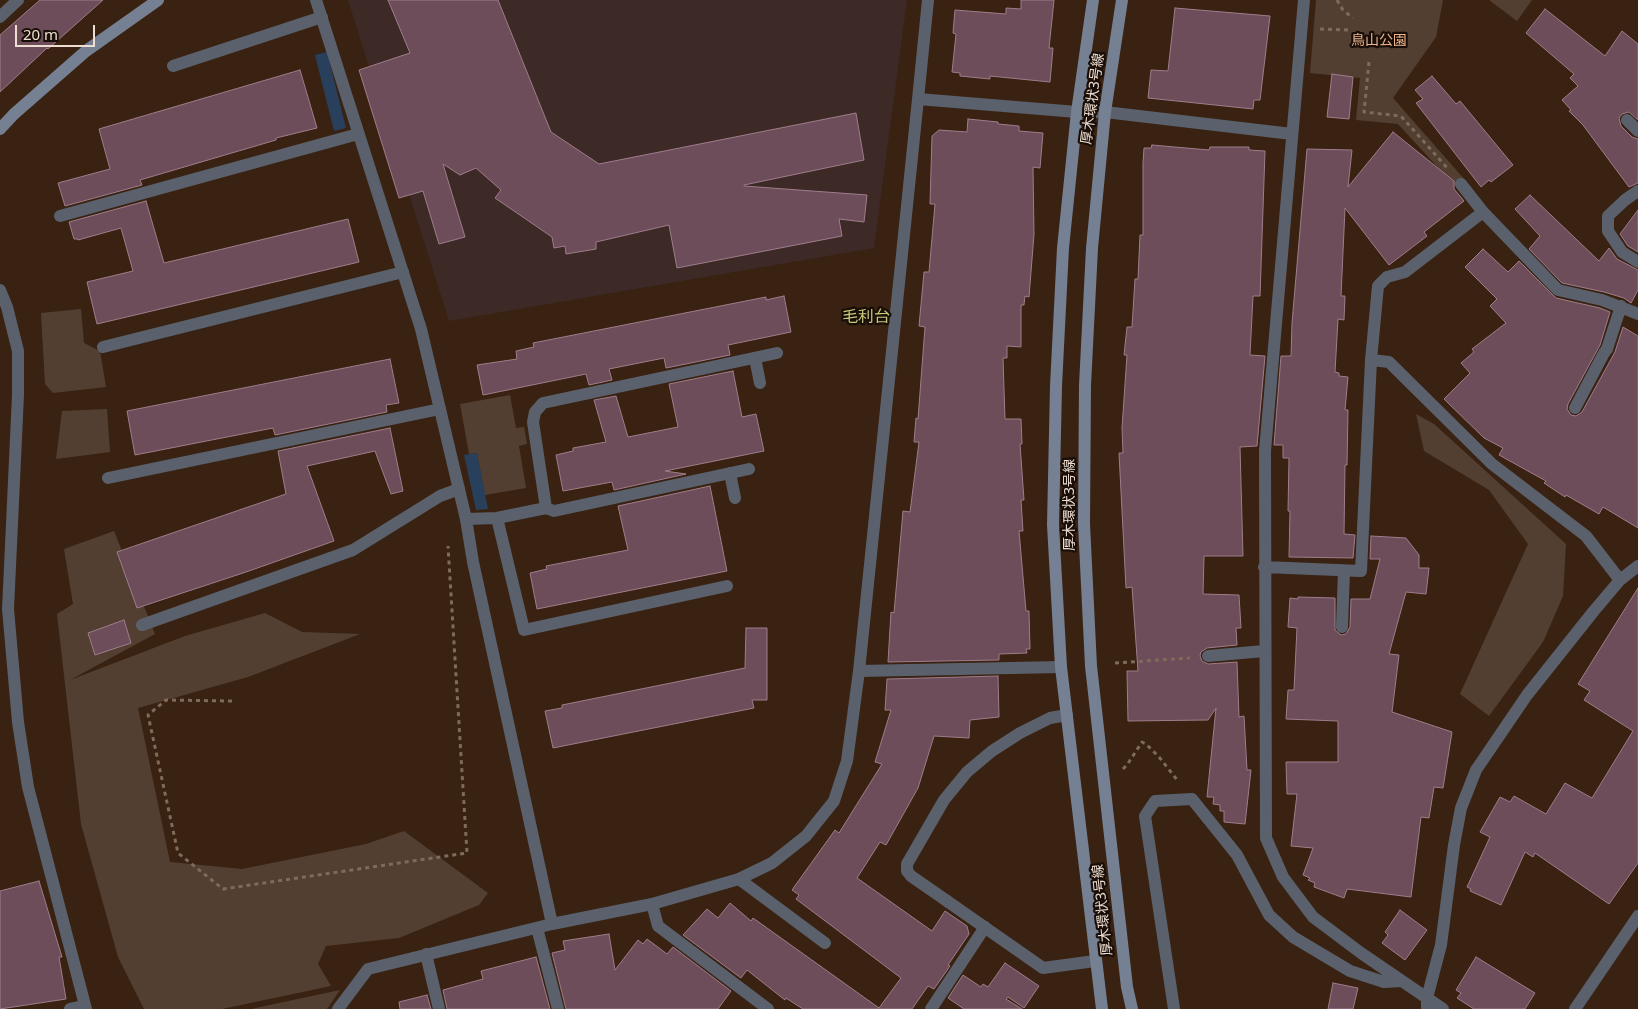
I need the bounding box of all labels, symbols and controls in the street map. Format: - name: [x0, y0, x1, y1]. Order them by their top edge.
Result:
- scale bar: [18, 15, 98, 47]
- text: 20 m: [23, 24, 58, 44]
- park label: 鳥山公園: [1351, 33, 1407, 49]
- street label: 厚木環状3号線: [1078, 52, 1108, 146]
- district label: 毛利台: [842, 307, 890, 327]
- street label: 厚木環状3号線: [1062, 459, 1078, 551]
- street label: 厚木環状3号線: [1090, 863, 1116, 957]

